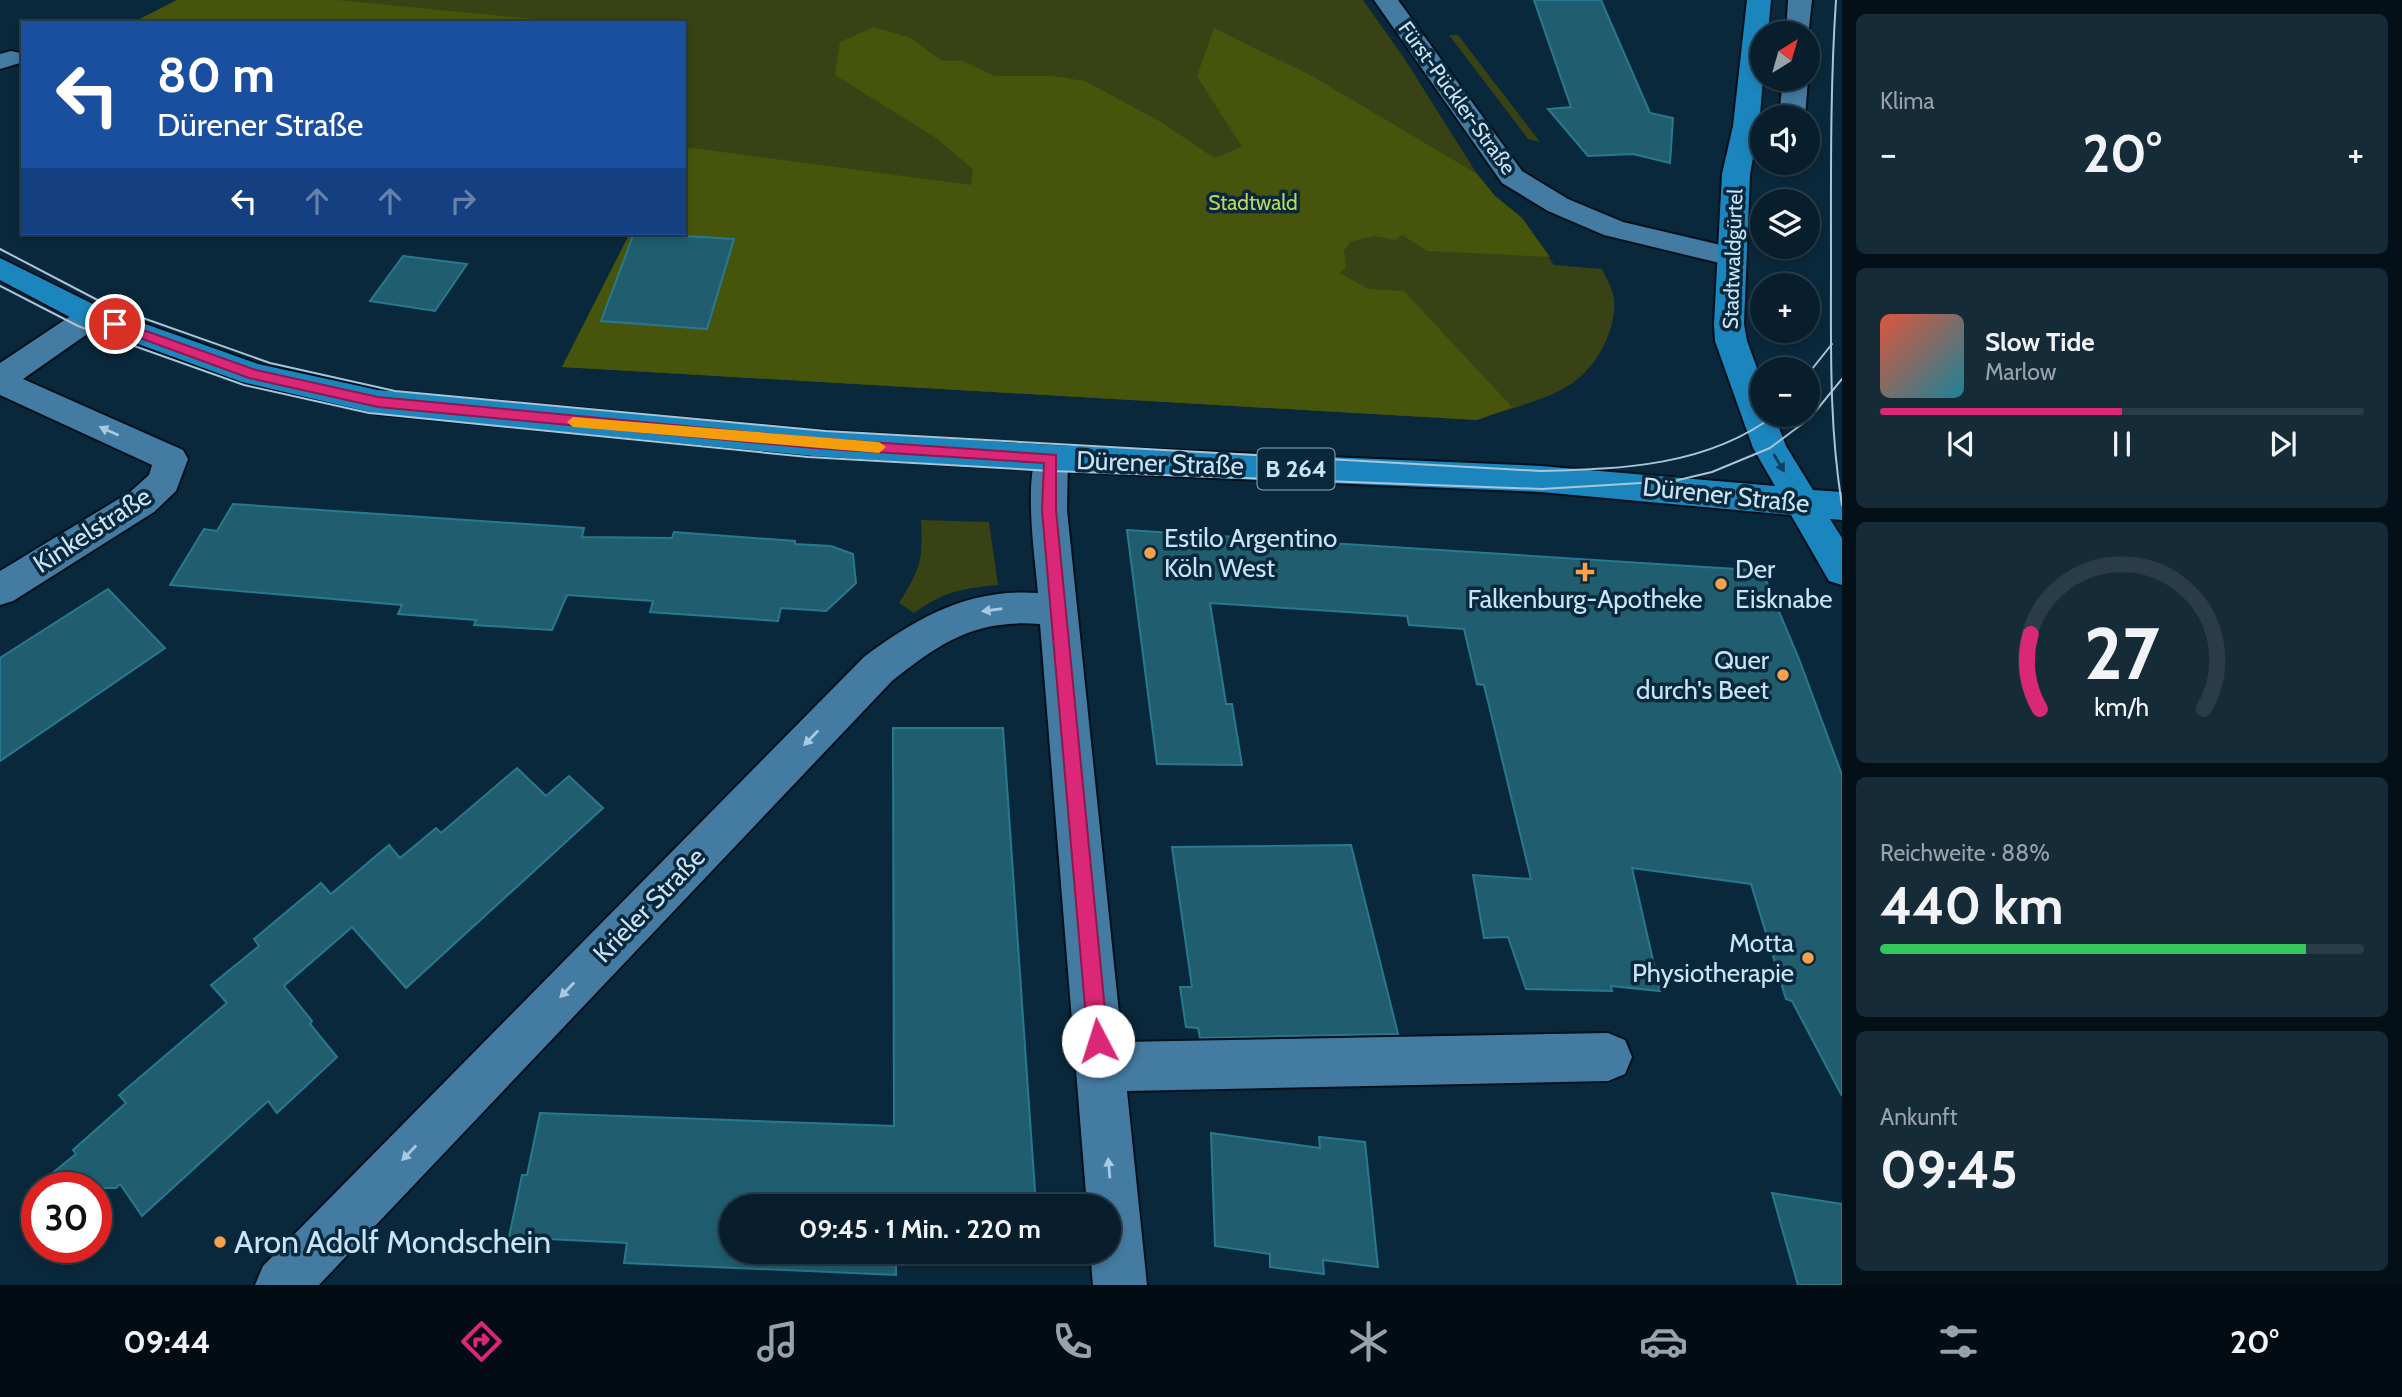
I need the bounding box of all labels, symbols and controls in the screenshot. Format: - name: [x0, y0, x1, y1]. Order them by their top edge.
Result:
- street label: Fürst-Pückler-Straße: [1393, 16, 1521, 179]
- north arrow: [1750, 21, 1820, 91]
- map controls: [1750, 21, 1820, 427]
- text: 80 m: [157, 45, 275, 104]
- icon: left: [42, 49, 133, 140]
- text: Klima: [1880, 87, 1935, 115]
- text: Dürener Straße: [157, 105, 363, 144]
- button: sound: [1750, 105, 1820, 175]
- text: 20°: [2082, 122, 2162, 185]
- text: −: [1880, 130, 1897, 177]
- text: +: [2347, 130, 2364, 177]
- icon: left: [225, 182, 263, 220]
- icon: ahead: [298, 182, 336, 220]
- icon: ahead: [371, 182, 409, 220]
- icon: right: [444, 182, 482, 220]
- street label: Stadtwaldgürtel: [1718, 188, 1747, 330]
- button: layers: [1750, 189, 1820, 259]
- park label: Stadtwald: [1208, 190, 1298, 215]
- button: +: [1750, 273, 1820, 343]
- pin: [85, 294, 145, 354]
- icon: arrive: [96, 305, 134, 343]
- text: Slow Tide: [1985, 326, 2095, 358]
- button: −: [1750, 357, 1820, 427]
- text: Marlow: [1985, 358, 2056, 386]
- one-way arrow: [99, 425, 119, 437]
- icon: previous: [1942, 425, 1980, 463]
- icon: pause: [2103, 425, 2141, 463]
- icon: next: [2264, 425, 2302, 463]
- street label: Dürener Straße: [1076, 444, 1244, 482]
- road number: B 264: [1258, 448, 1334, 490]
- one-way arrow: [1772, 453, 1785, 472]
- street label: Dürener Straße: [1641, 470, 1811, 520]
- street label: Kinkelstraße: [27, 480, 157, 580]
- place label: Estilo Argentino Köln West: [1164, 522, 1337, 584]
- marker: Estilo Argentino Köln West: [1142, 545, 1158, 561]
- place label: Der Eisknabe: [1735, 553, 1833, 615]
- marker: Falkenburg-Apotheke: [1577, 564, 1593, 580]
- marker: Der Eisknabe: [1713, 576, 1729, 592]
- place label: Falkenburg-Apotheke: [1468, 583, 1702, 615]
- one-way arrow: [981, 604, 1003, 615]
- text: 27: [2084, 609, 2160, 697]
- place label: Quer durch's Beet: [1636, 644, 1770, 706]
- marker: Quer durch's Beet: [1775, 667, 1791, 683]
- text: km/h: [2095, 691, 2149, 721]
- one-way arrow: [803, 729, 819, 746]
- text: Reichweite · 88%: [1880, 839, 2050, 867]
- street label: Krieler Straße: [586, 841, 712, 969]
- text: 440 km: [1880, 874, 2063, 937]
- place label: Motta Physiotherapie: [1632, 927, 1795, 989]
- marker: Motta Physiotherapie: [1800, 950, 1816, 966]
- one-way arrow: [560, 981, 576, 998]
- position arrow: [1061, 1004, 1135, 1078]
- text: Ankunft: [1880, 1103, 1958, 1131]
- text: 09:45: [1880, 1138, 2018, 1201]
- one-way arrow: [402, 1144, 418, 1161]
- one-way arrow: [1104, 1157, 1115, 1179]
- speed limit sign: 30: [21, 1172, 112, 1263]
- text: 09:45 · 1 Min. · 220 m: [799, 1213, 1041, 1245]
- place label: Aron Adolf Mondschein: [234, 1222, 551, 1261]
- marker: Aron Adolf Mondschein: [212, 1234, 228, 1250]
- icon: directions: [457, 1317, 506, 1366]
- icon: music: [753, 1317, 802, 1366]
- icon: phone: [1048, 1317, 1097, 1366]
- icon: climate: [1344, 1317, 1393, 1366]
- icon: car: [1639, 1317, 1688, 1366]
- icon: filters: [1934, 1317, 1983, 1366]
- text: 09:44: [123, 1322, 211, 1361]
- text: 20°: [2230, 1322, 2279, 1361]

